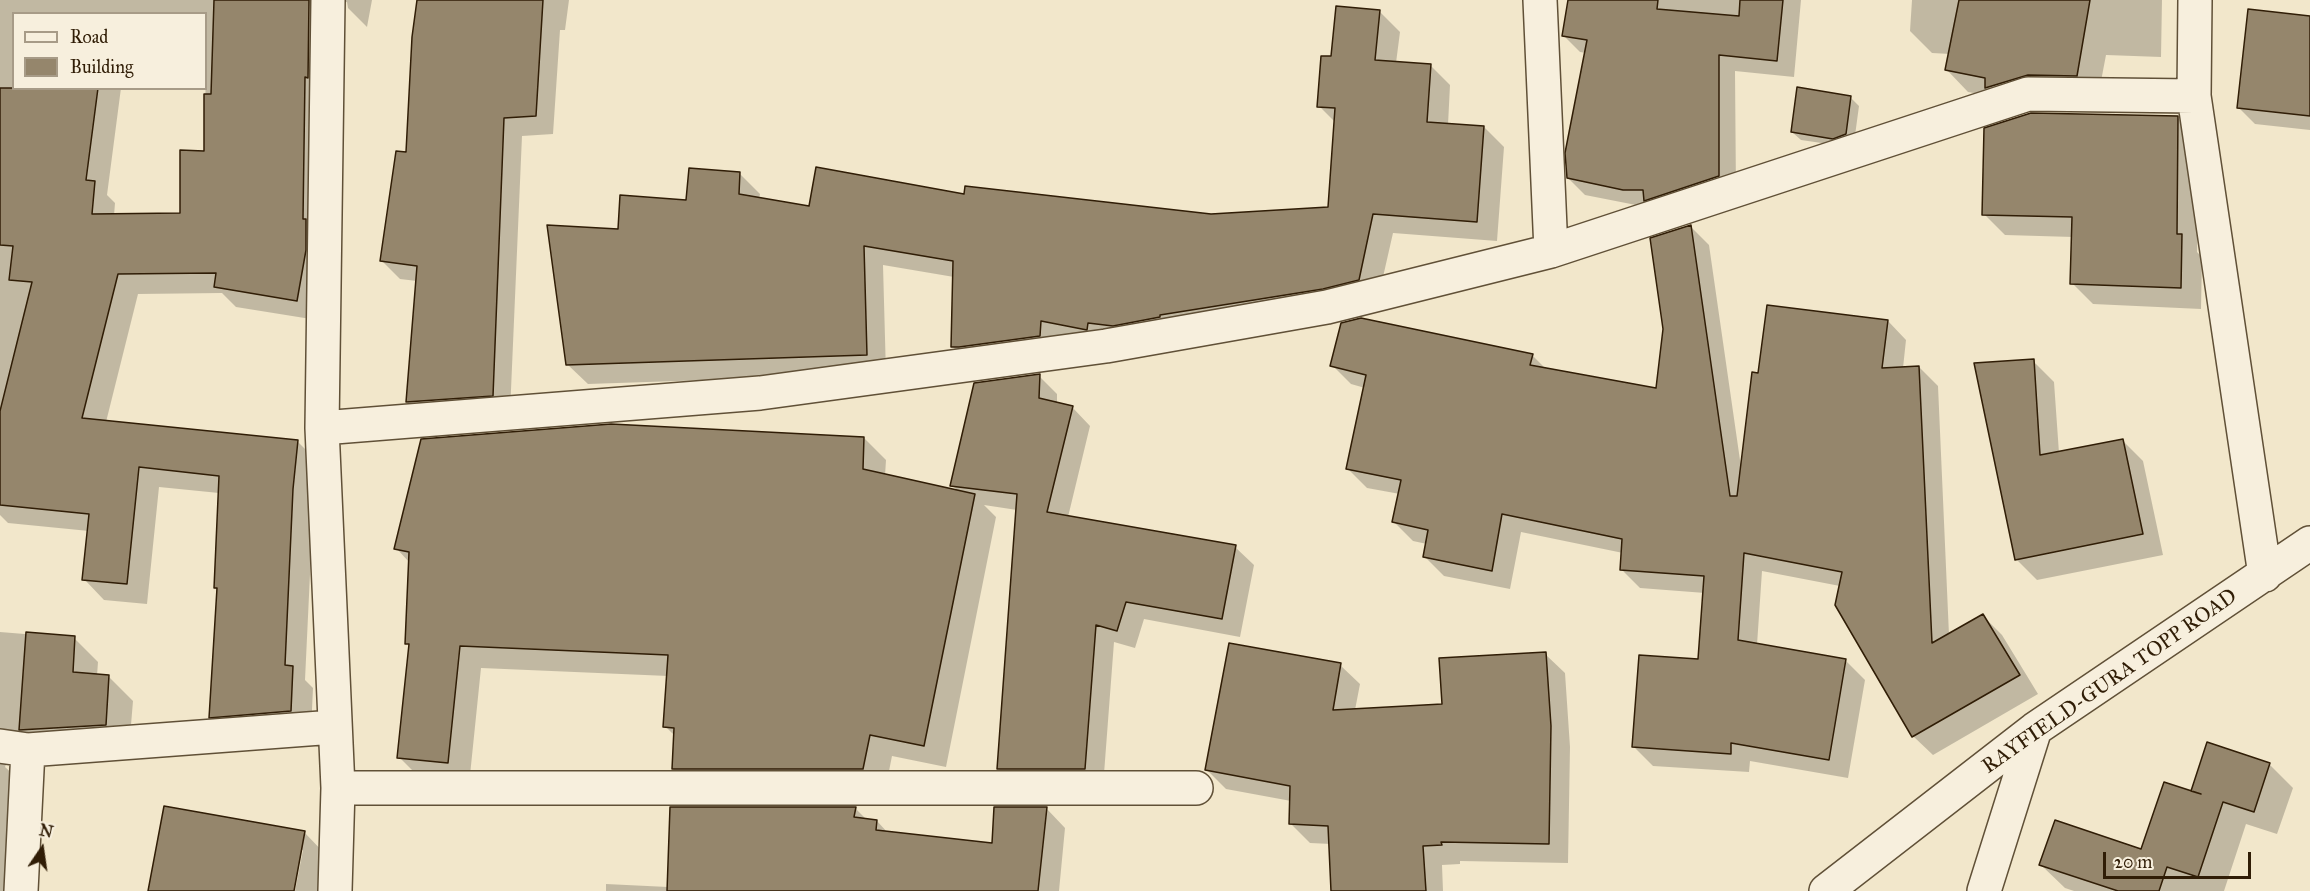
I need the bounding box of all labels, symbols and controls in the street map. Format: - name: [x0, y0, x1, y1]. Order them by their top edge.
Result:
- legend: [12, 12, 207, 90]
- text: Road: [70, 26, 108, 48]
- text: Building: [70, 56, 133, 78]
- street label: RAYFIELD-GURA TOPP ROAD: [1978, 584, 2242, 780]
- north arrow: [12, 819, 72, 879]
- text: N: [37, 820, 55, 842]
- scale bar: [2106, 840, 2254, 878]
- text: 20 m: [2114, 851, 2152, 873]

